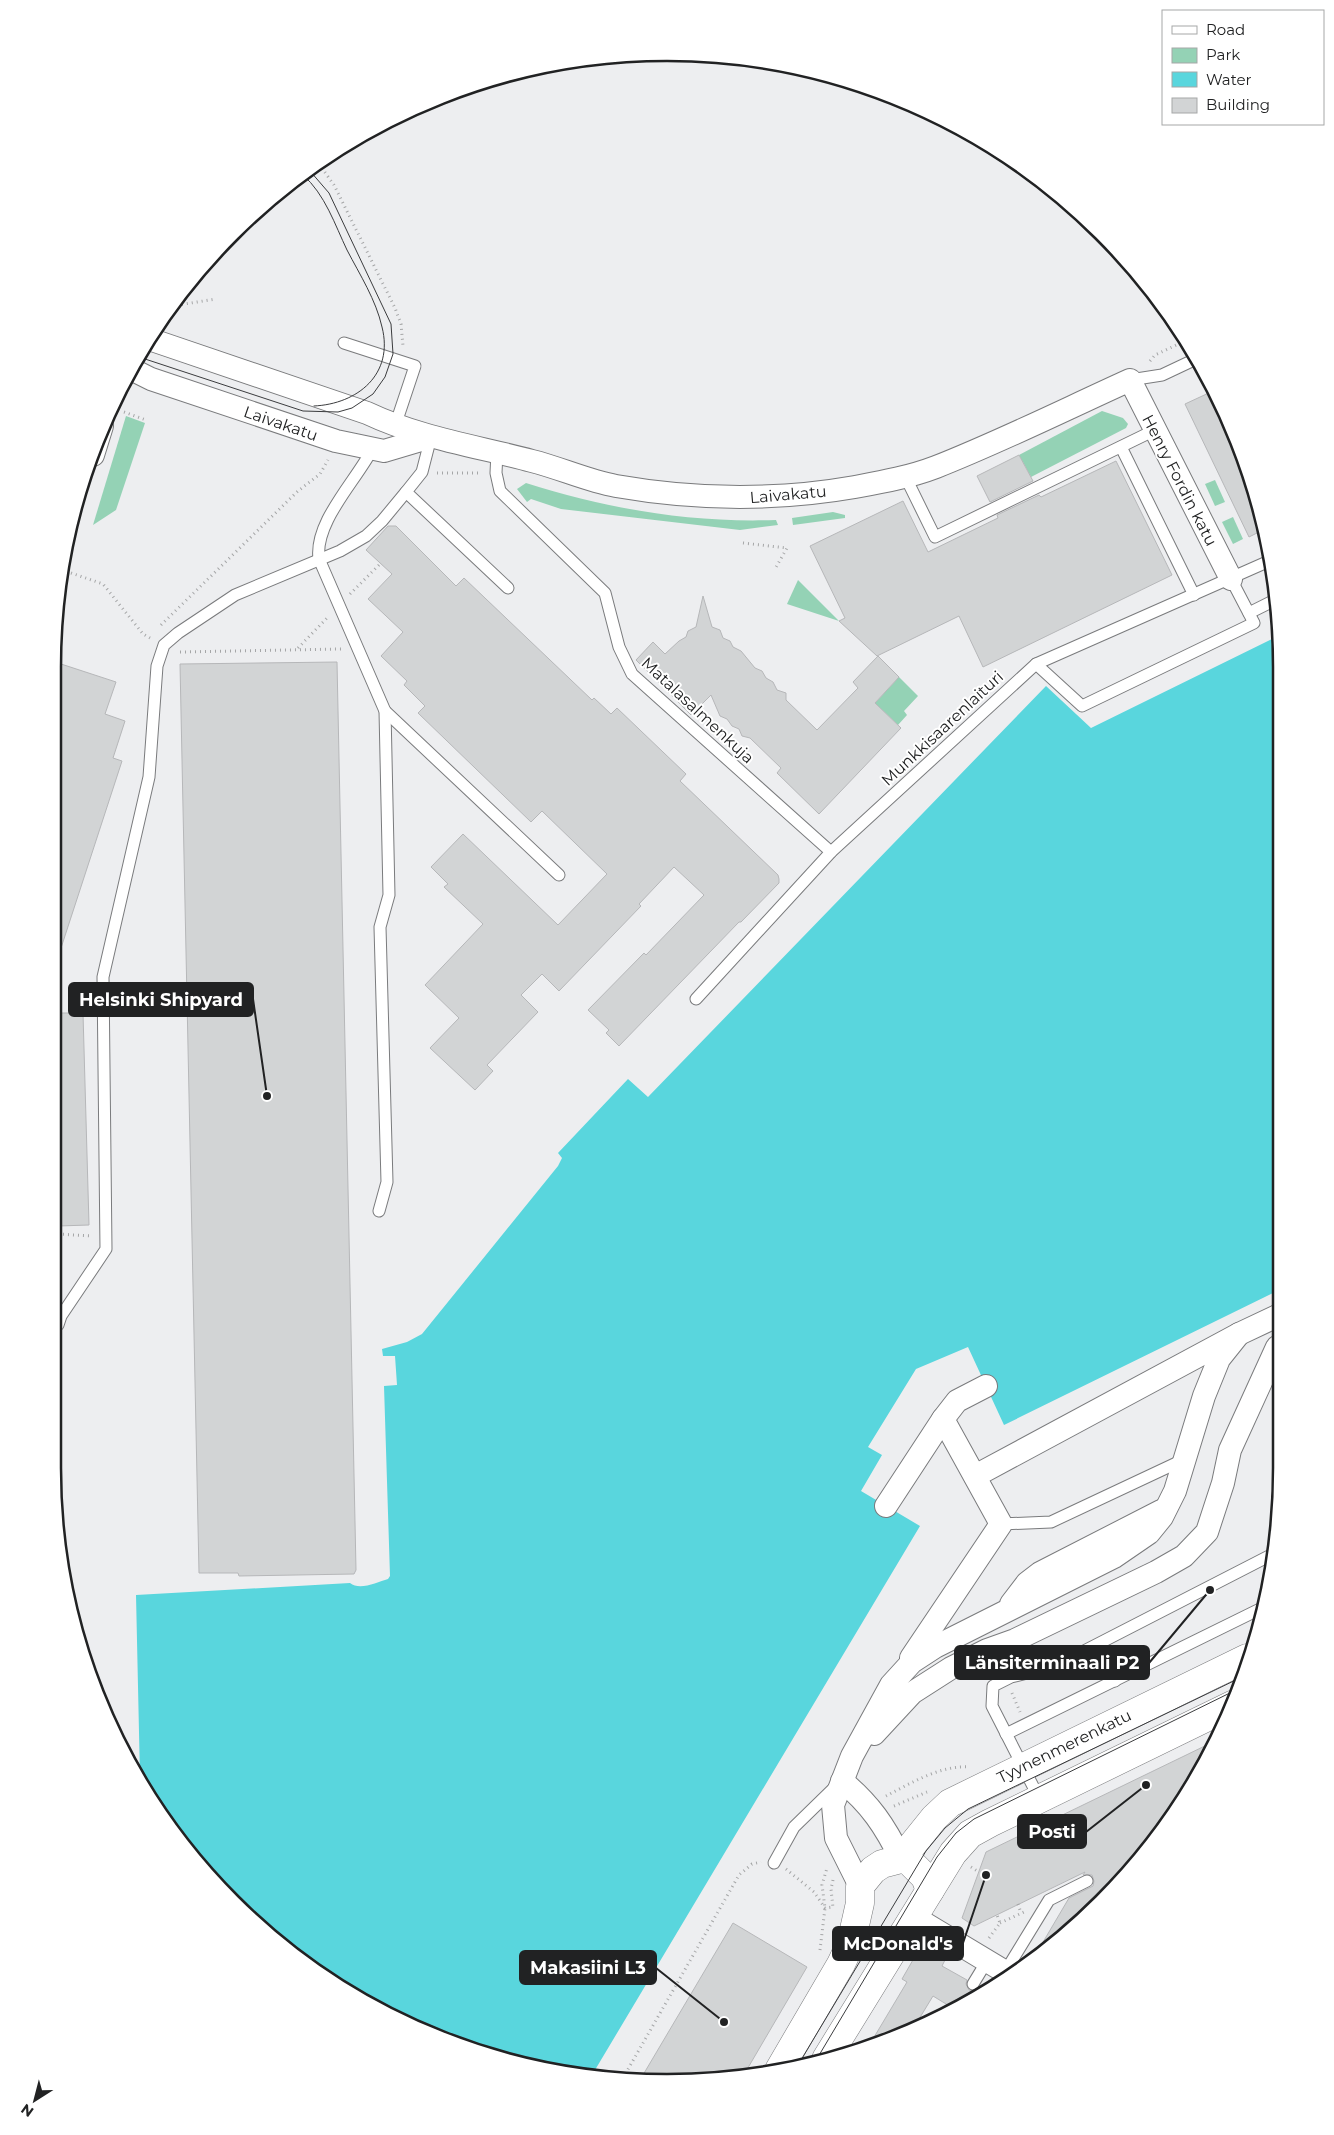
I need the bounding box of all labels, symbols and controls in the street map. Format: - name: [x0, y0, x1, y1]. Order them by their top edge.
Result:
- legend: [1162, 10, 1324, 125]
- text: Road: [1206, 20, 1245, 39]
- text: Park: [1206, 45, 1240, 64]
- text: Water: [1206, 70, 1252, 89]
- text: Building: [1206, 95, 1270, 114]
- street label: Laivakatu: [241, 402, 320, 445]
- street label: Henry Fordin katu: [1138, 411, 1221, 549]
- street label: Laivakatu: [749, 482, 827, 507]
- street label: Matalasalmenkuja: [637, 653, 758, 767]
- street label: Munkkisaarenlaituri: [878, 667, 1007, 790]
- callout: Helsinki Shipyard: [69, 983, 253, 1016]
- text: Helsinki Shipyard: [79, 989, 243, 1011]
- callout: Länsiterminaali P2: [955, 1646, 1149, 1679]
- text: Länsiterminaali P2: [965, 1652, 1140, 1674]
- street label: Tyynenmerenkatu: [994, 1706, 1135, 1787]
- callout: Posti: [1018, 1815, 1086, 1848]
- text: Posti: [1028, 1821, 1076, 1843]
- callout: McDonald's: [833, 1927, 963, 1960]
- text: McDonald's: [843, 1933, 953, 1955]
- callout: Makasiini L3: [520, 1951, 656, 1984]
- text: Makasiini L3: [530, 1957, 646, 1979]
- north arrow: [10, 2075, 60, 2125]
- text: N: [17, 2100, 37, 2121]

